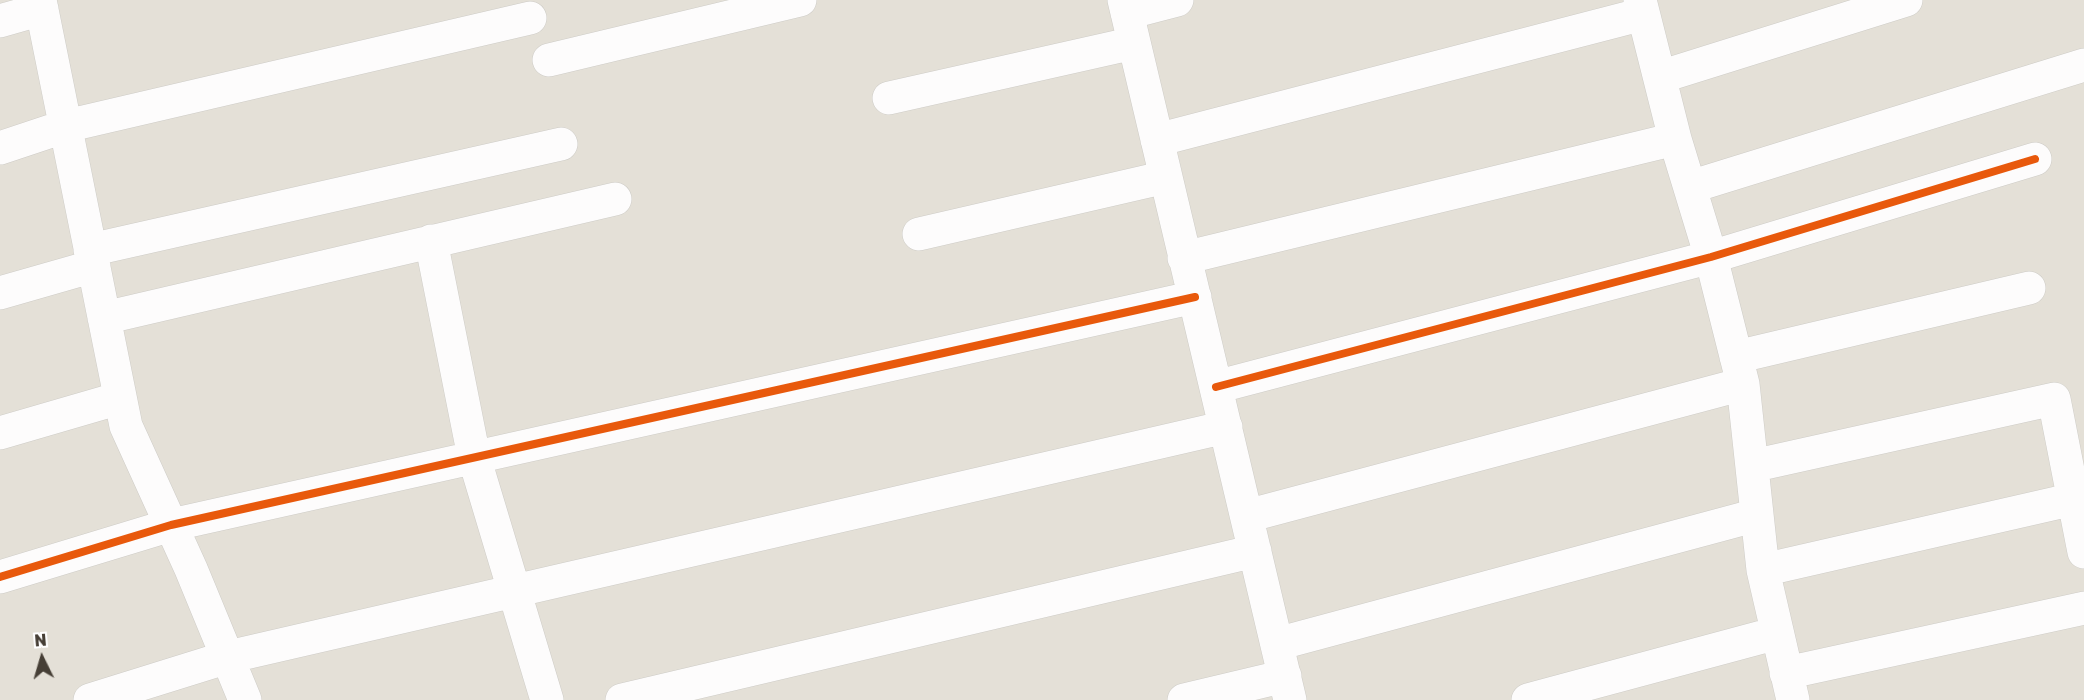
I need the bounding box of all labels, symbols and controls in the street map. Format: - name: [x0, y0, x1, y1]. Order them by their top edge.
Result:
- north arrow: [12, 628, 72, 688]
- text: N: [33, 630, 47, 651]

